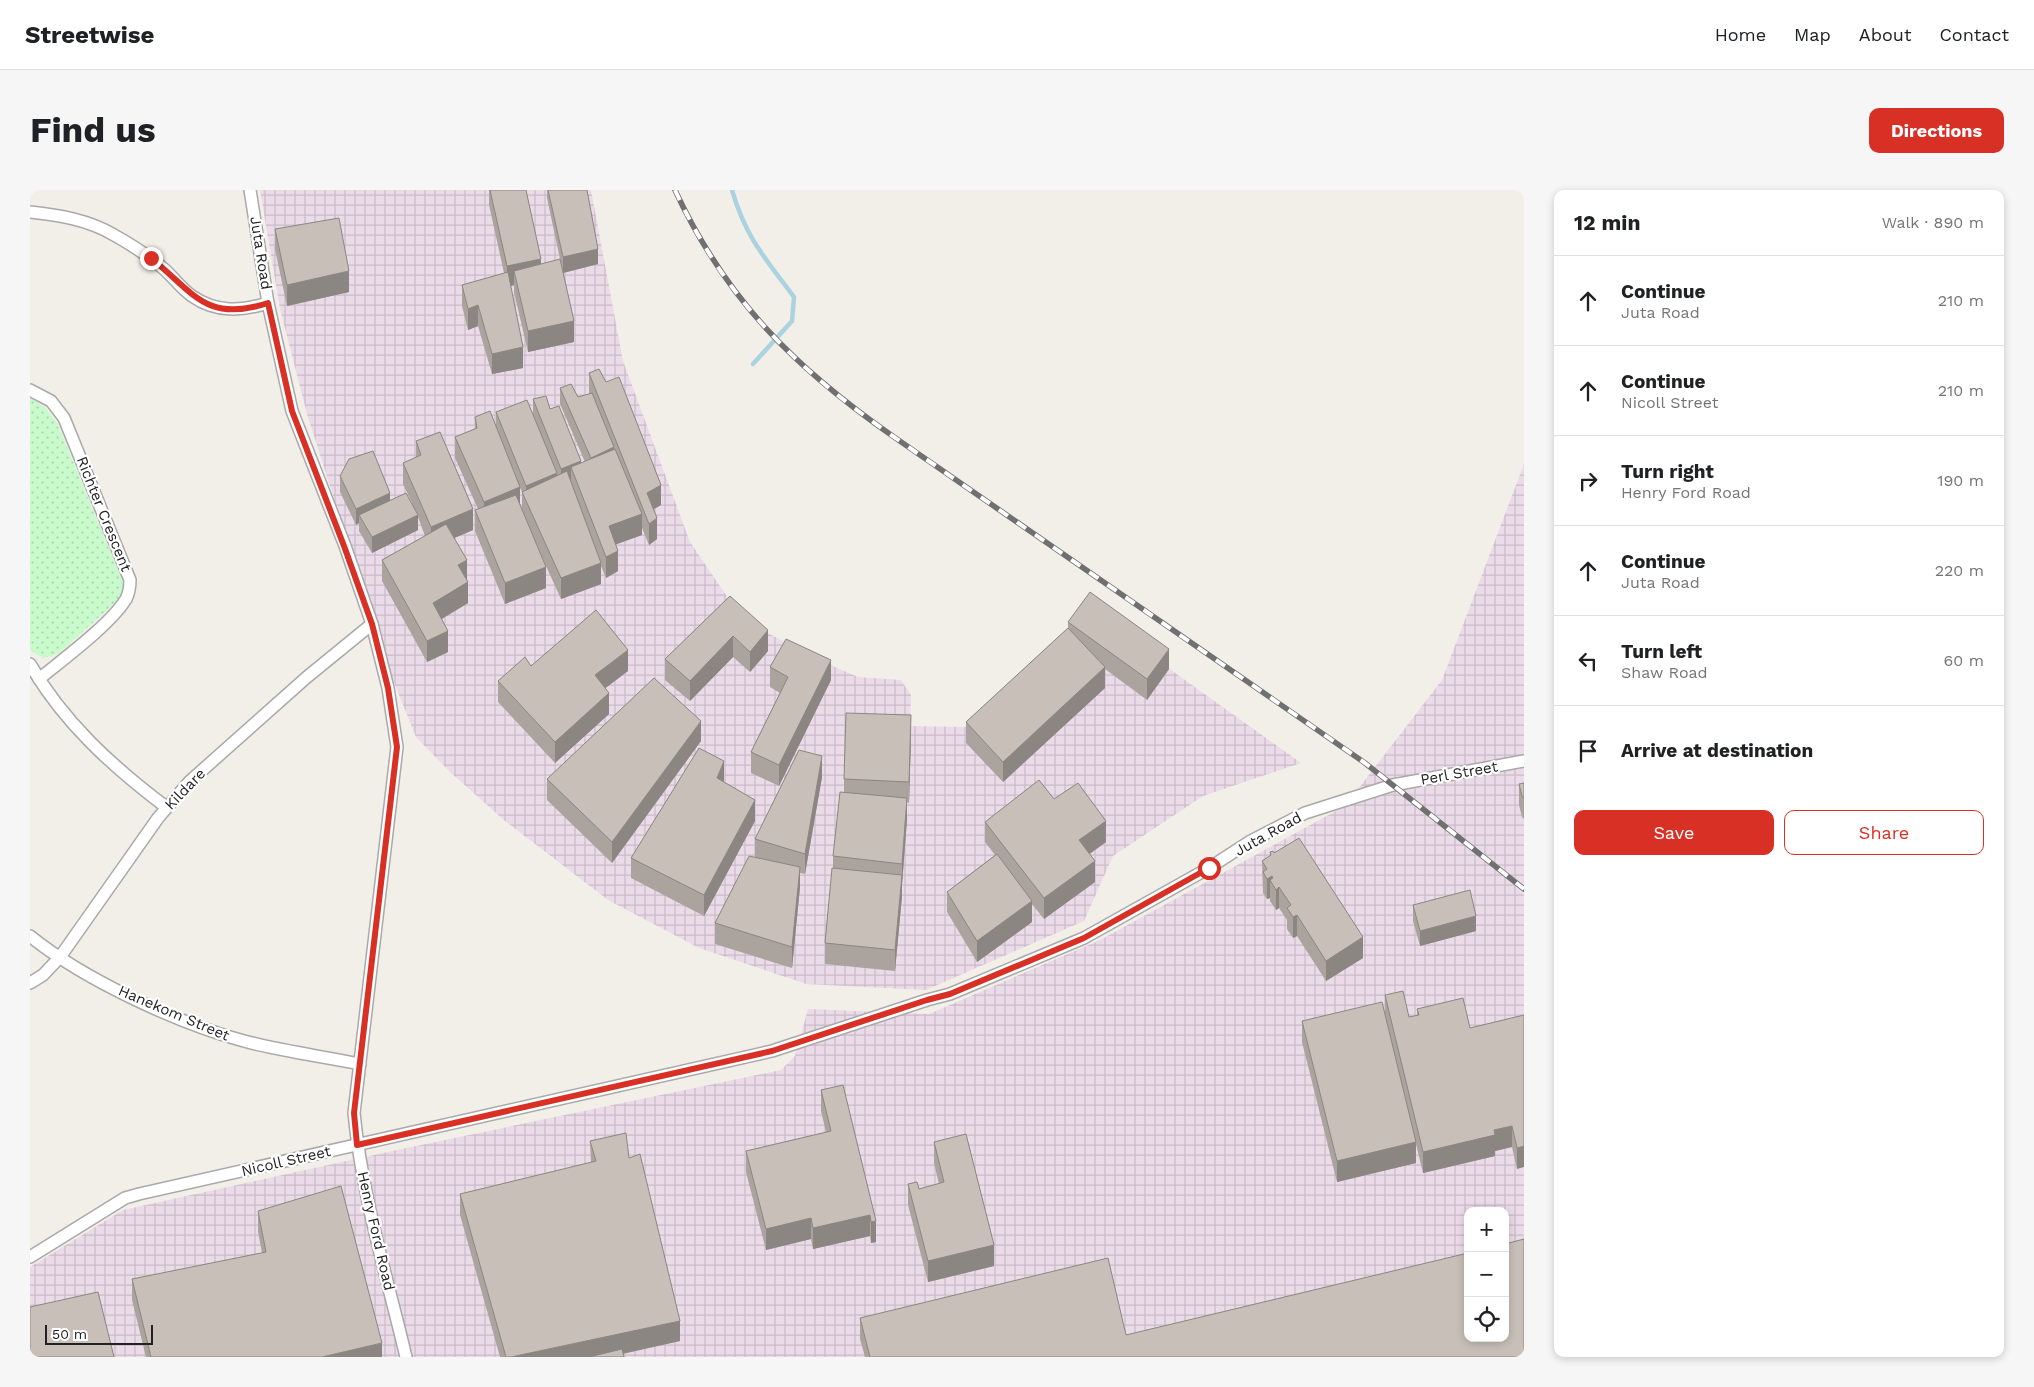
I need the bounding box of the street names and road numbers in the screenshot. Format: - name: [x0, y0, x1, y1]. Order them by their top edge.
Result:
- street label: Juta Road: [246, 215, 276, 291]
- street label: Richter Crescent: [73, 454, 136, 575]
- street label: Perl Street: [1419, 757, 1500, 789]
- street label: Kildare: [161, 764, 209, 814]
- street label: Juta Road: [1231, 808, 1305, 860]
- street label: Hanekom Street: [116, 981, 233, 1045]
- street label: Nicoll Street: [239, 1142, 333, 1180]
- street label: Henry Ford Road: [354, 1170, 398, 1292]

